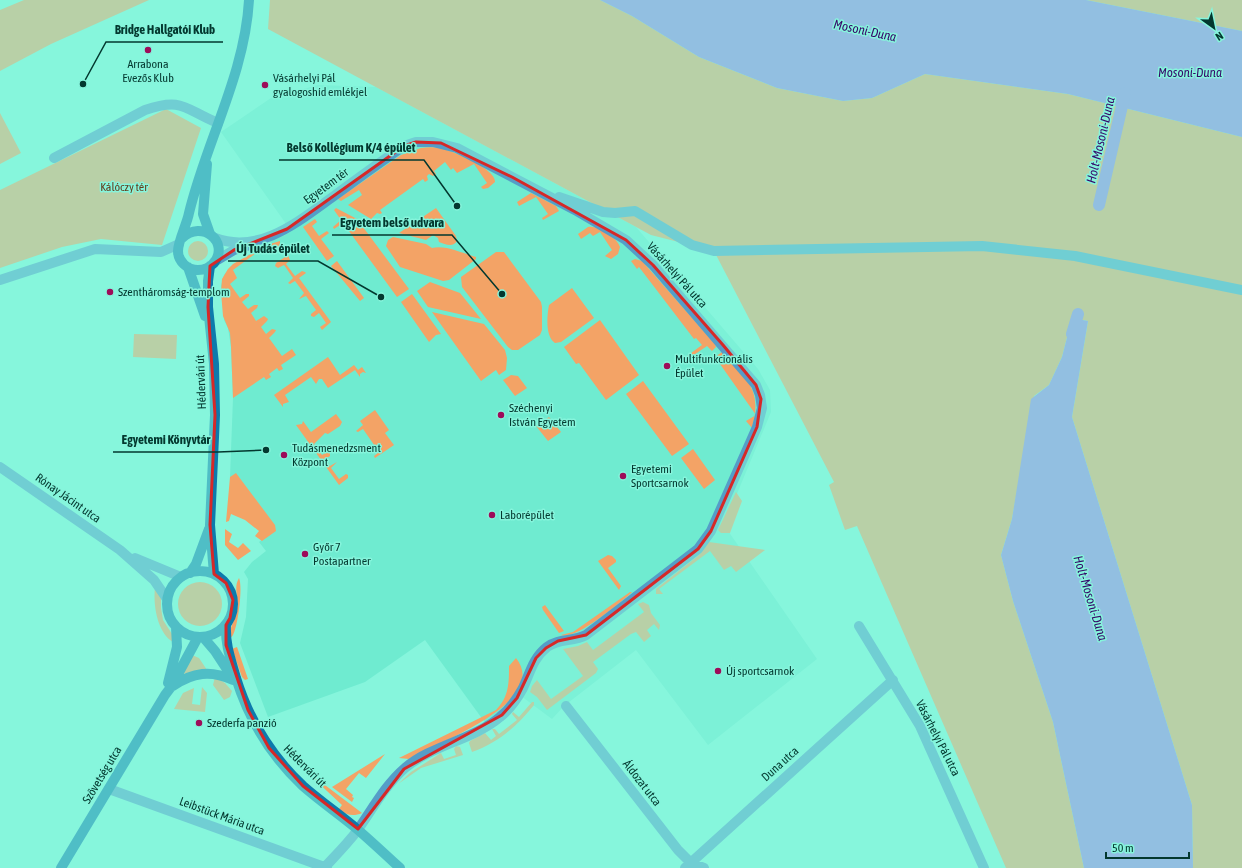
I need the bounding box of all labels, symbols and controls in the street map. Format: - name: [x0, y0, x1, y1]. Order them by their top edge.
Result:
- north arrow: [1194, 8, 1234, 48]
- callout: Bridge Hallgatói Klub: [106, 17, 223, 42]
- water label: Mosoni-Duna: [832, 17, 898, 44]
- text: Bridge Hallgatói Klub: [115, 22, 215, 37]
- text: N: [1213, 30, 1225, 43]
- marker: Arrabona Evezős Klub: [143, 45, 153, 55]
- place label: Arrabona Evezős Klub: [122, 57, 174, 85]
- water label: Mosoni-Duna: [1158, 65, 1222, 80]
- place label: Vásárhelyi Pál gyalogoshíd emlékjel: [273, 71, 368, 99]
- marker: Vásárhelyi Pál gyalogoshíd emlékjel: [260, 80, 270, 90]
- water label: Holt-Mosoni-Duna: [1083, 96, 1118, 185]
- callout: Belső Kollégium K/4 épület: [279, 135, 424, 160]
- text: Belső Kollégium K/4 épület: [287, 140, 416, 155]
- street label: Egyetem tér: [301, 165, 351, 207]
- park label: Kálóczy tér: [100, 180, 148, 194]
- callout: Egyetem belső udvara: [332, 210, 452, 235]
- text: Egyetem belső udvara: [340, 215, 444, 230]
- callout: Új Tudás épület: [228, 236, 318, 261]
- street label: Vásárhelyi Pál utca: [644, 239, 710, 311]
- text: Új Tudás épület: [236, 241, 310, 256]
- place label: Szentháromság-templom: [118, 285, 230, 299]
- marker: Szentháromság-templom: [105, 287, 115, 297]
- place label: Multifunkcionális Épület: [675, 352, 753, 380]
- street label: Hédervári út: [193, 354, 209, 410]
- marker: Multifunkcionális Épület: [662, 361, 672, 371]
- place label: Széchenyi István Egyetem: [509, 401, 576, 429]
- marker: Széchenyi István Egyetem: [496, 410, 506, 420]
- callout: Egyetemi Könyvtár: [113, 427, 218, 452]
- text: Egyetemi Könyvtár: [122, 432, 212, 447]
- place label: Tudásmenedzsment Központ: [292, 441, 381, 469]
- marker: Tudásmenedzsment Központ: [279, 450, 289, 460]
- place label: Egyetemi Sportcsarnok: [631, 462, 689, 490]
- street label: Rónay Jácint utca: [33, 470, 103, 526]
- marker: Egyetemi Sportcsarnok: [618, 471, 628, 481]
- place label: Laborépület: [500, 508, 555, 522]
- marker: Laborépület: [487, 510, 497, 520]
- place label: Győr 7 Postapartner: [313, 540, 371, 568]
- marker: Győr 7 Postapartner: [300, 549, 310, 559]
- water label: Holt-Mosoni-Duna: [1070, 554, 1111, 642]
- place label: Új sportcsarnok: [726, 664, 795, 678]
- marker: Új sportcsarnok: [713, 666, 723, 676]
- street label: Vásárhelyi Pál utca: [913, 698, 963, 778]
- place label: Szederfa panzió: [207, 716, 277, 730]
- marker: Szederfa panzió: [194, 718, 204, 728]
- street label: Hédervári út: [281, 742, 330, 791]
- street label: Szövetség utca: [79, 744, 125, 806]
- street label: Duna utca: [759, 744, 801, 784]
- street label: Áldozat utca: [620, 757, 664, 809]
- street label: Leibstück Mária utca: [177, 794, 267, 838]
- scale bar: [1106, 834, 1189, 860]
- text: 50 m: [1112, 841, 1134, 855]

